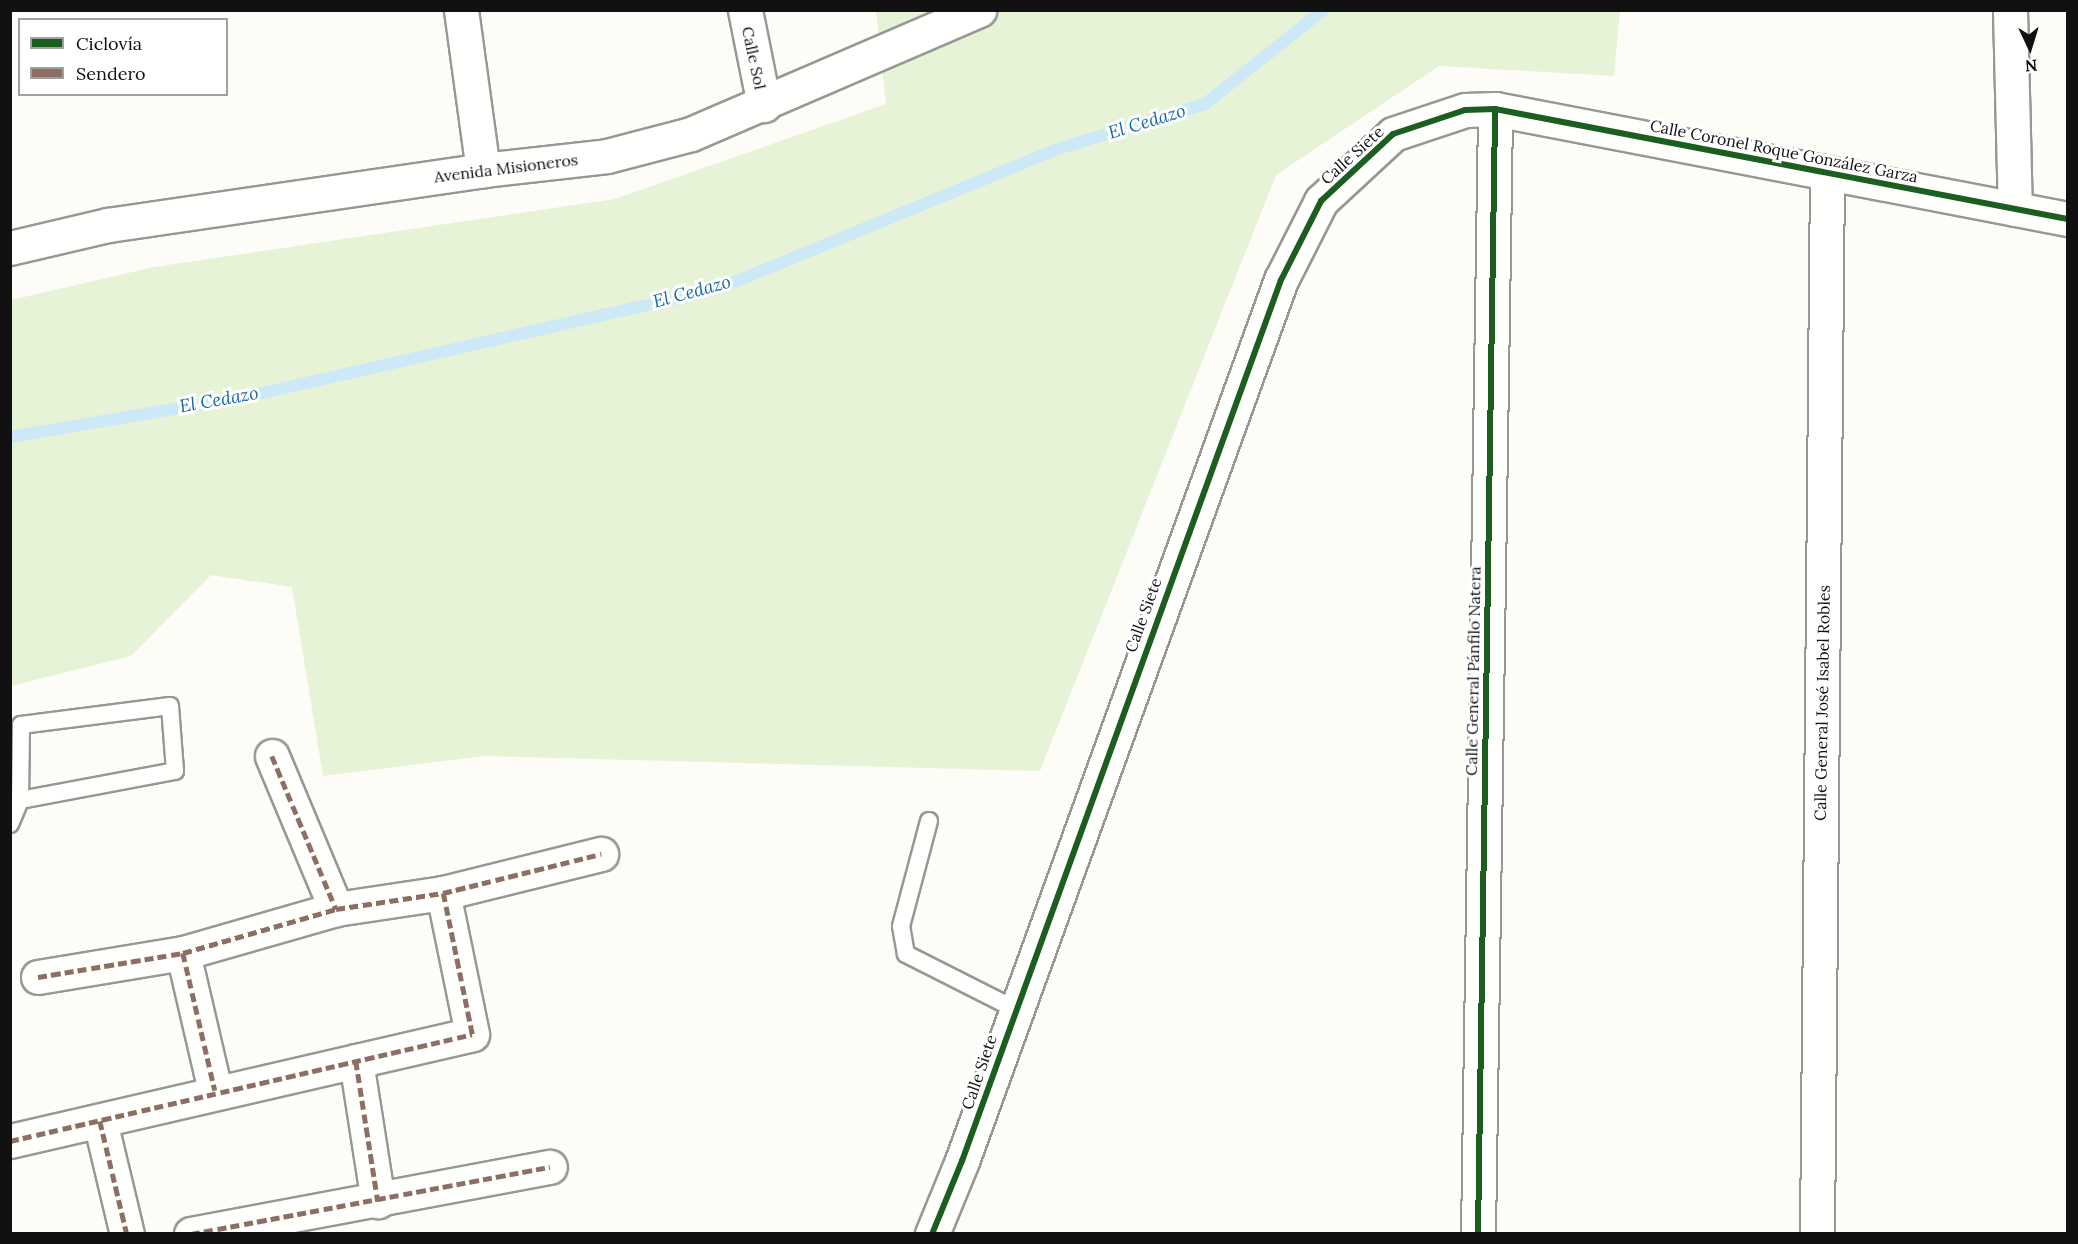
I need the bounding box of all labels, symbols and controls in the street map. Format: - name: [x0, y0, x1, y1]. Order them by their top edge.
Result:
- legend: [18, 18, 228, 96]
- north arrow: [2000, 18, 2060, 78]
- street label: Calle Sol: [738, 25, 770, 91]
- text: Ciclovía: [76, 32, 142, 55]
- text: N: [2024, 56, 2038, 76]
- text: Sendero: [76, 62, 146, 85]
- water label: El Cedazo: [1106, 100, 1188, 144]
- street label: Calle Coronel Roque González Garza: [1648, 116, 1920, 186]
- street label: Calle Siete: [1317, 122, 1387, 188]
- street label: Avenida Misioneros: [433, 150, 579, 186]
- water label: El Cedazo: [651, 271, 733, 313]
- water label: El Cedazo: [178, 382, 260, 418]
- street label: Calle General Pánfilo Natera: [1462, 566, 1484, 776]
- street label: Calle Siete: [1121, 575, 1165, 655]
- street label: Calle General José Isabel Robles: [1810, 585, 1834, 821]
- street label: Calle Siete: [957, 1032, 1001, 1112]

